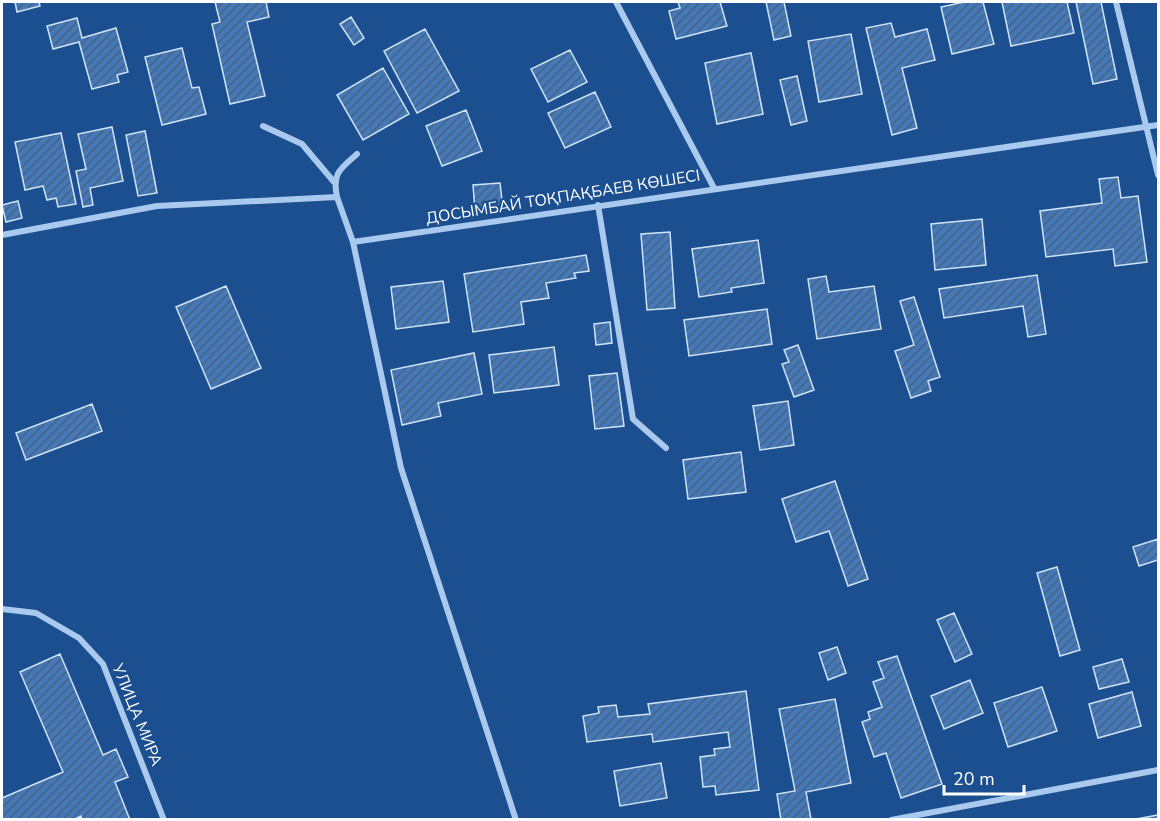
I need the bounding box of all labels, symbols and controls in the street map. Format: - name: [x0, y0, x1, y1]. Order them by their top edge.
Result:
- street label: ДОСЫМБАЙ ТОҚПАҚБАЕВ КӨШЕСІ: [424, 164, 702, 230]
- street label: УЛИЦА МИРА: [106, 660, 168, 770]
- scale bar: [944, 758, 1024, 796]
- text: 20 m: [953, 767, 995, 791]

